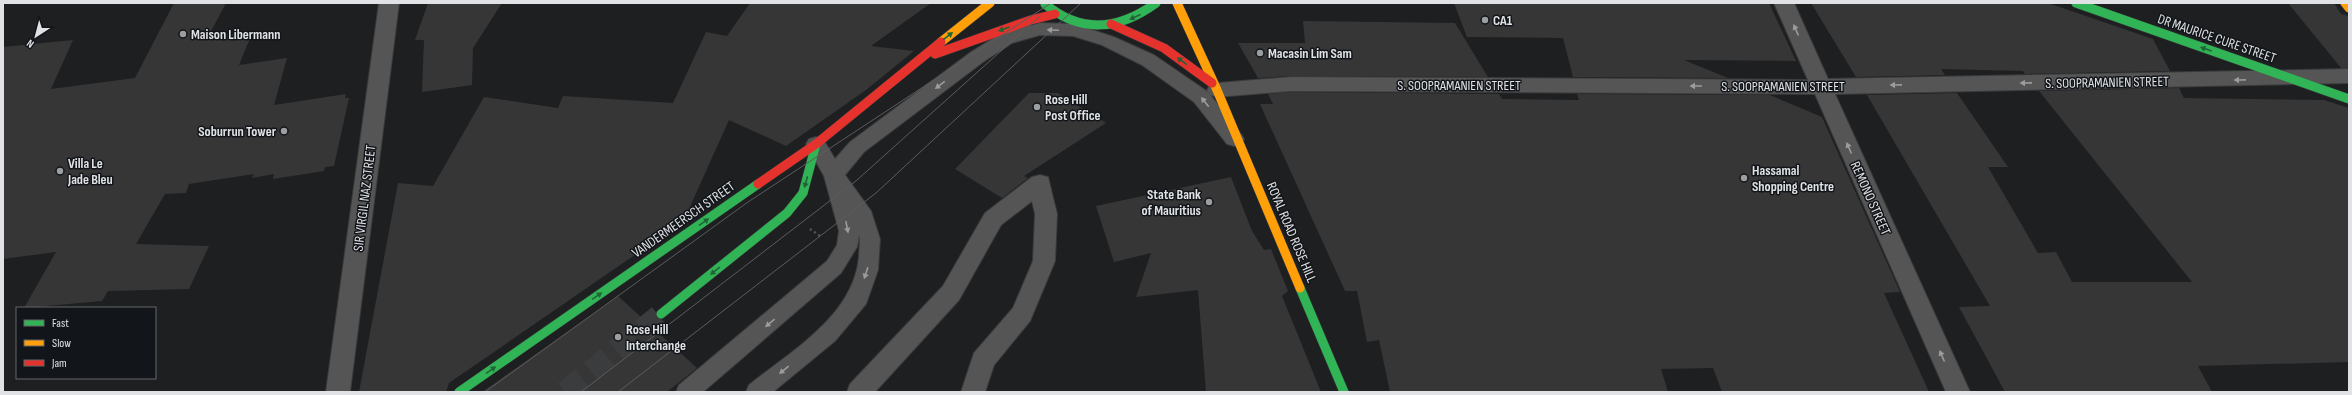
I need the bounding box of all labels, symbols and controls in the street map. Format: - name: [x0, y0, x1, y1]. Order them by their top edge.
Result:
- street label: DR MAURICE CURE STREET: [2155, 10, 2279, 67]
- place label: CA1: [1493, 12, 1513, 29]
- one-way arrow: [1129, 14, 1141, 20]
- marker: CA1: [1480, 15, 1490, 25]
- north arrow: [16, 16, 56, 56]
- one-way arrow: [1793, 24, 1799, 35]
- place label: Maison Libermann: [191, 26, 281, 43]
- one-way arrow: [998, 26, 1010, 32]
- one-way arrow: [1047, 26, 1059, 33]
- marker: Maison Libermann: [178, 29, 188, 39]
- one-way arrow: [942, 32, 953, 41]
- text: N: [24, 37, 37, 51]
- place label: Macasin Lim Sam: [1268, 45, 1352, 62]
- one-way arrow: [2200, 46, 2212, 52]
- marker: Macasin Lim Sam: [1255, 48, 1265, 58]
- one-way arrow: [1176, 57, 1187, 65]
- street label: S. SOOPRAMANIEN STREET: [2045, 73, 2169, 92]
- one-way arrow: [2234, 76, 2246, 83]
- street label: S. SOOPRAMANIEN STREET: [1397, 77, 1521, 94]
- street label: S. SOOPRAMANIEN STREET: [1721, 78, 1845, 95]
- one-way arrow: [2019, 80, 2032, 86]
- one-way arrow: [934, 81, 945, 89]
- one-way arrow: [1889, 82, 1902, 88]
- one-way arrow: [1689, 83, 1702, 89]
- place label: Rose Hill Post Office: [1045, 91, 1101, 124]
- one-way arrow: [1201, 97, 1210, 108]
- marker: Rose Hill Post Office: [1032, 102, 1042, 112]
- place label: Soburrun Tower: [198, 123, 277, 140]
- marker: Soburrun Tower: [279, 126, 289, 136]
- one-way arrow: [1846, 143, 1852, 154]
- street label: SIR VIRGIL NAZ STREET: [350, 144, 379, 252]
- place label: Villa Le Jade Bleu: [67, 155, 113, 188]
- street label: REMONO STREET: [1847, 159, 1894, 238]
- place label: Hassamal Shopping Centre: [1752, 162, 1834, 195]
- marker: Villa Le Jade Bleu: [55, 166, 65, 176]
- marker: Hassamal Shopping Centre: [1739, 173, 1749, 183]
- one-way arrow: [802, 175, 808, 188]
- street label: VANDERMEERSCH STREET: [629, 177, 738, 261]
- street label: ROYAL ROAD ROSE HILL: [1263, 179, 1320, 285]
- place label: State Bank of Mauritius: [1142, 186, 1201, 219]
- marker: State Bank of Mauritius: [1204, 197, 1214, 207]
- one-way arrow: [699, 218, 709, 226]
- one-way arrow: [844, 220, 850, 233]
- one-way arrow: [709, 267, 720, 276]
- one-way arrow: [863, 268, 869, 280]
- one-way arrow: [592, 292, 603, 300]
- legend: [16, 307, 156, 379]
- text: Fast: [52, 316, 69, 331]
- one-way arrow: [764, 318, 775, 327]
- place label: Rose Hill Interchange: [626, 321, 686, 354]
- marker: Rose Hill Interchange: [613, 332, 623, 342]
- text: Slow: [52, 336, 71, 351]
- one-way arrow: [1939, 350, 1945, 362]
- text: Jam: [51, 356, 67, 371]
- one-way arrow: [485, 366, 496, 374]
- one-way arrow: [779, 366, 790, 375]

